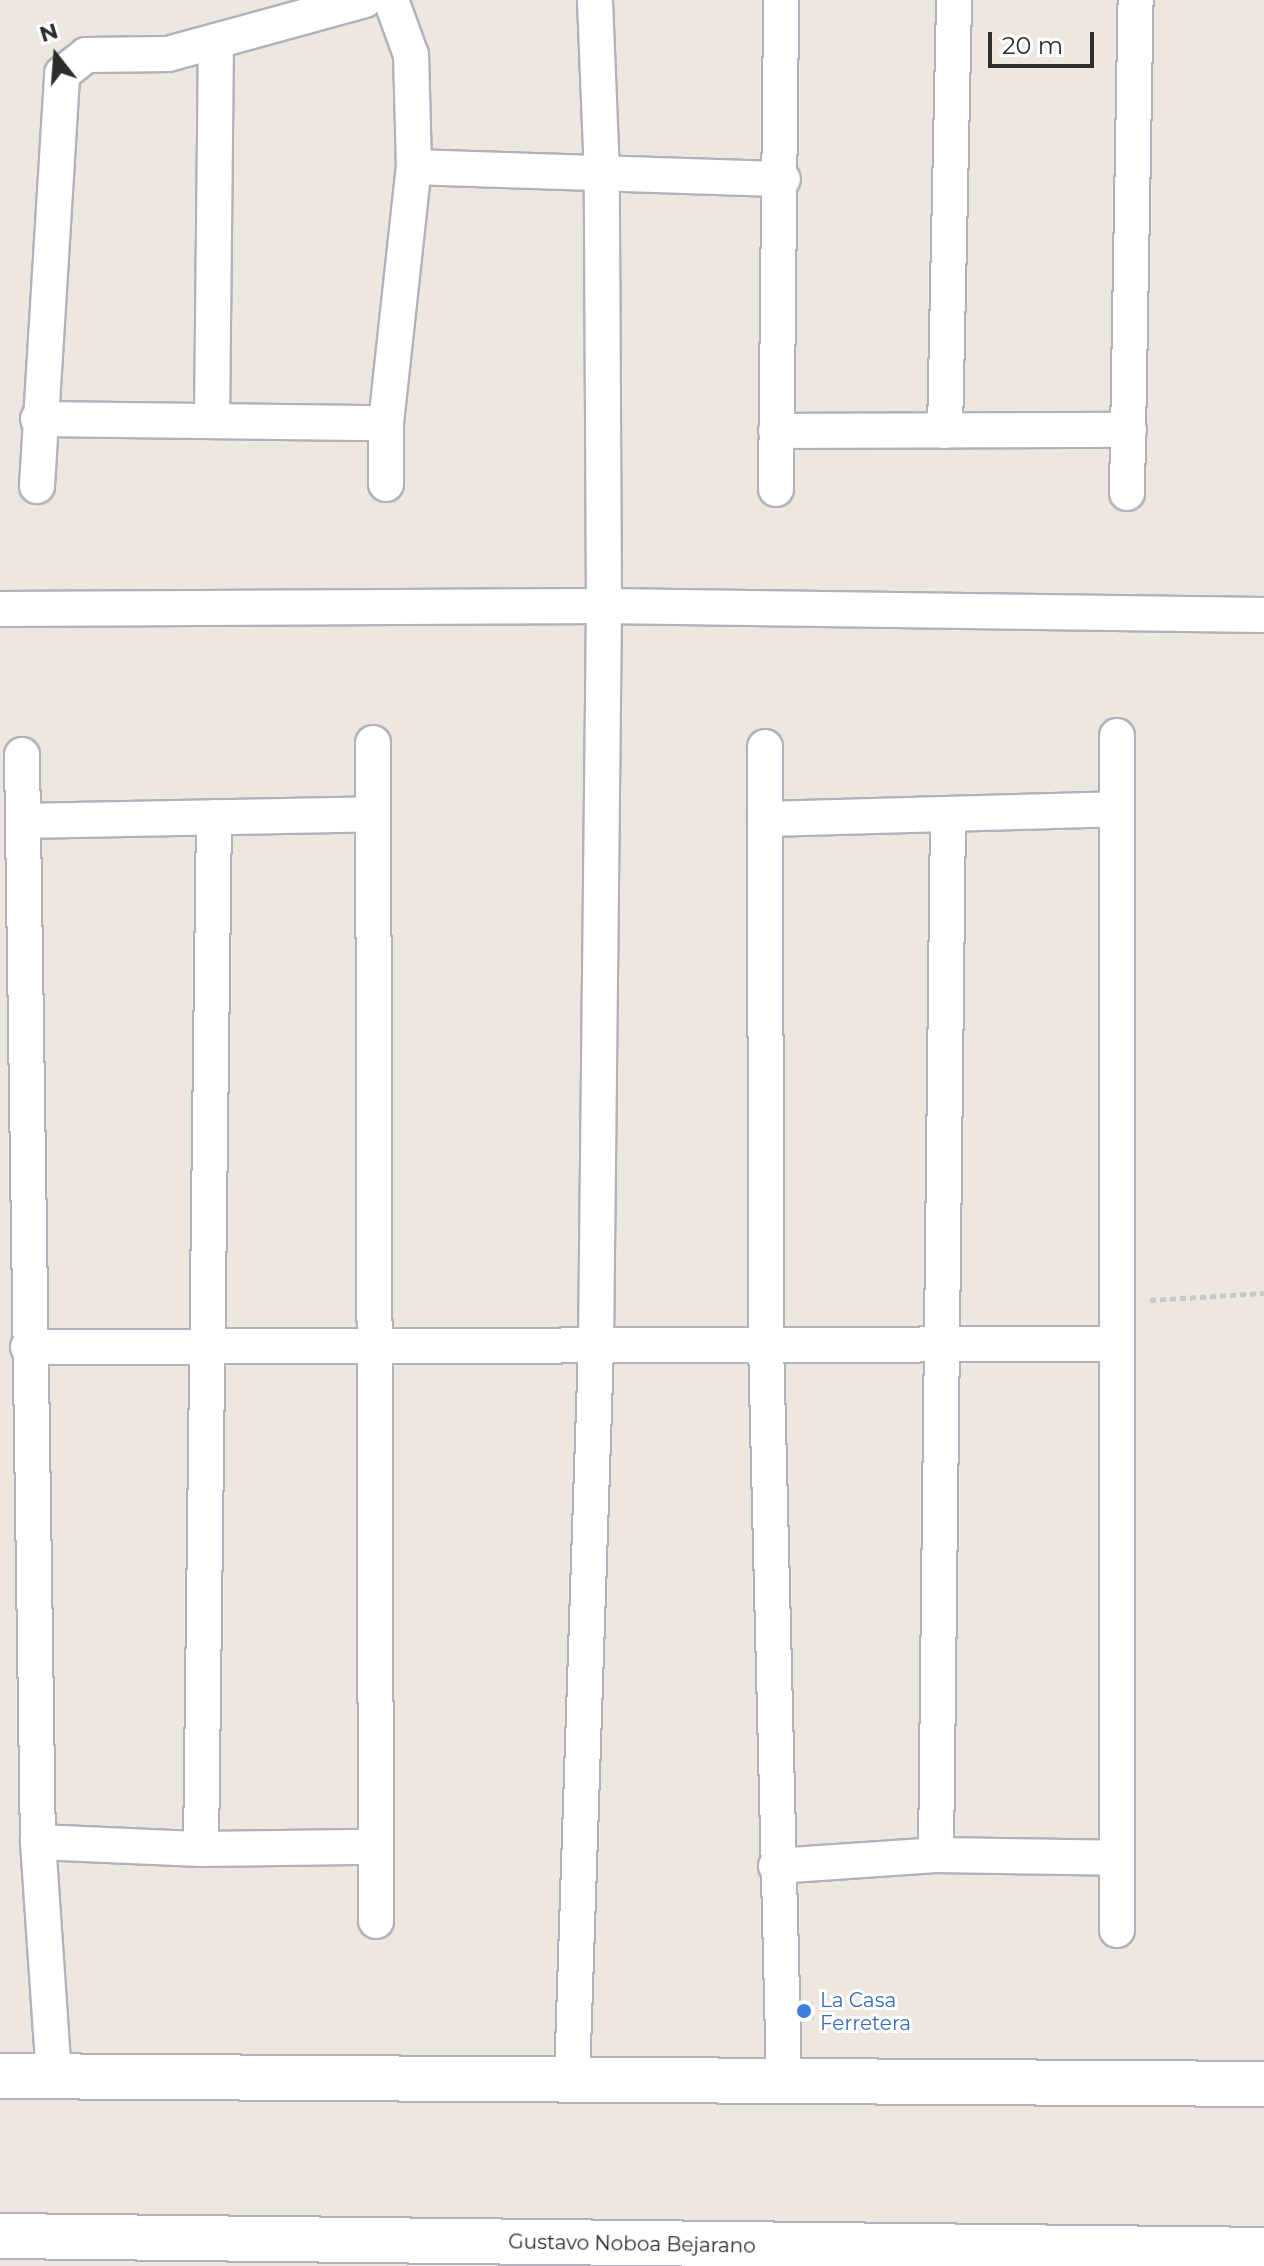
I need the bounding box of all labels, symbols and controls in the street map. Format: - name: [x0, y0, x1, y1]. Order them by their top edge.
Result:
- north arrow: [16, 16, 96, 96]
- scale bar: [992, 16, 1098, 66]
- text: N: [36, 17, 61, 48]
- text: 20 m: [1002, 31, 1063, 60]
- place label: La Casa Ferretera: [820, 1988, 911, 2035]
- marker: La Casa Ferretera: [795, 2002, 813, 2020]
- street label: Gustavo Noboa Bejarano: [508, 2230, 756, 2258]

